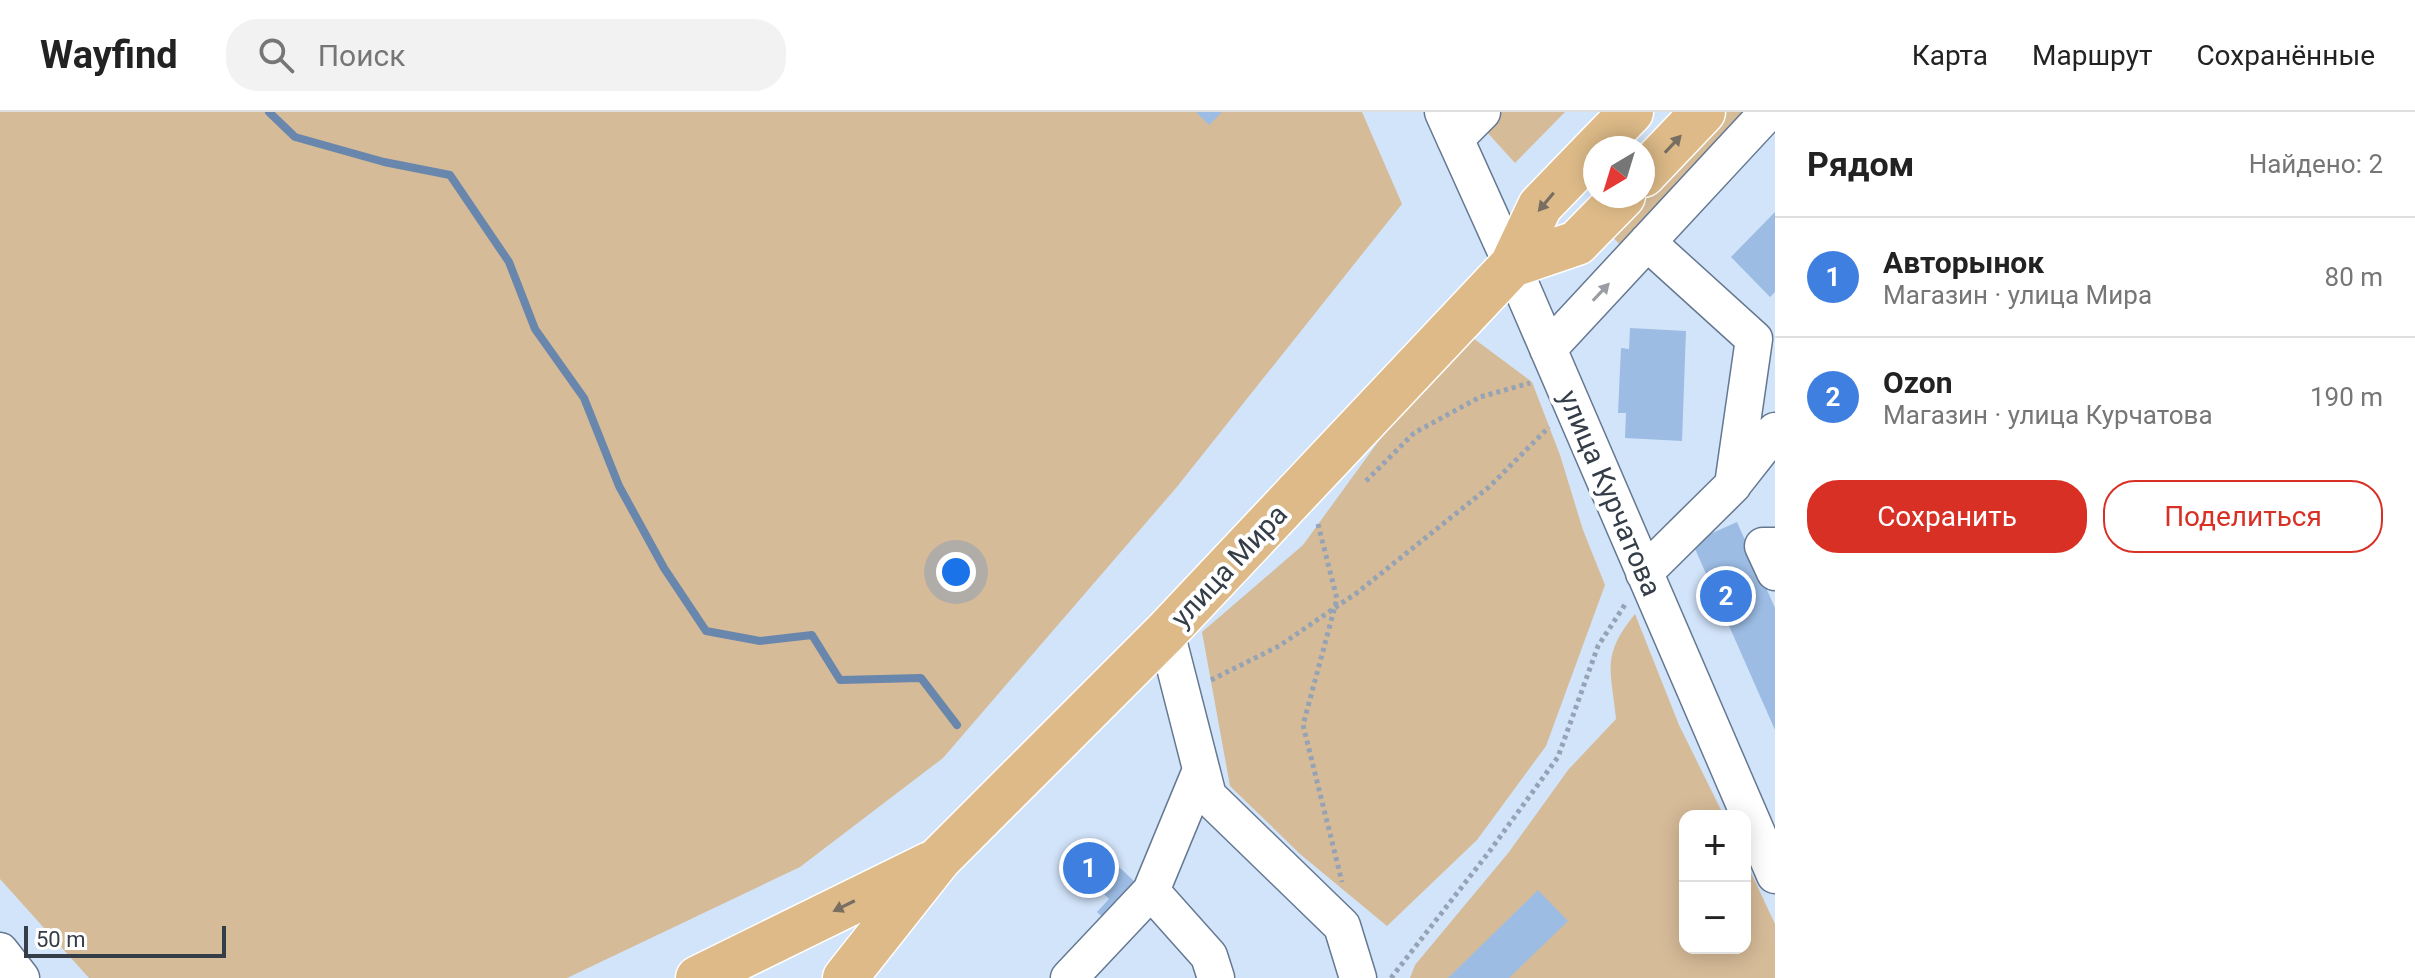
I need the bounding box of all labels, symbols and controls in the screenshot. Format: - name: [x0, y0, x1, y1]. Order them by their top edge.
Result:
- search box: [226, 19, 786, 91]
- text: Wayfind: [40, 33, 178, 77]
- icon: search: [254, 33, 298, 77]
- text: Поиск: [318, 38, 405, 73]
- text: Карта: [1912, 39, 1988, 72]
- text: Маршрут: [2032, 39, 2152, 72]
- text: Сохранённые: [2196, 39, 2375, 72]
- one-way arrow: [1664, 134, 1682, 153]
- north arrow: [1583, 136, 1655, 208]
- text: Рядом: [1807, 144, 1914, 184]
- text: Найдено: 2: [2249, 149, 2383, 179]
- one-way arrow: [1537, 191, 1554, 212]
- text: Авторынок: [1883, 245, 2044, 280]
- text: 1: [1826, 262, 1840, 292]
- text: 80 m: [2325, 262, 2383, 292]
- text: Магазин · улица Мира: [1883, 280, 2152, 310]
- one-way arrow: [1591, 283, 1609, 302]
- text: Ozon: [1883, 365, 1952, 400]
- text: 2: [1826, 382, 1840, 412]
- text: 190 m: [2310, 382, 2383, 412]
- street label: улица Курчатова: [1552, 385, 1668, 601]
- text: Магазин · улица Курчатова: [1883, 400, 2213, 430]
- button: Сохранить: [1807, 480, 2087, 553]
- button: Поделиться: [2103, 480, 2383, 553]
- street label: улица Мира: [1164, 498, 1294, 634]
- your location: [936, 552, 976, 592]
- pin: 2: [1700, 566, 1752, 626]
- map controls: [1679, 810, 1751, 954]
- button: +: [1679, 810, 1751, 882]
- pin: 1: [1063, 838, 1115, 898]
- button: −: [1679, 882, 1751, 954]
- one-way arrow: [832, 899, 855, 913]
- scale bar: [24, 922, 226, 958]
- text: 50 m: [36, 927, 85, 952]

